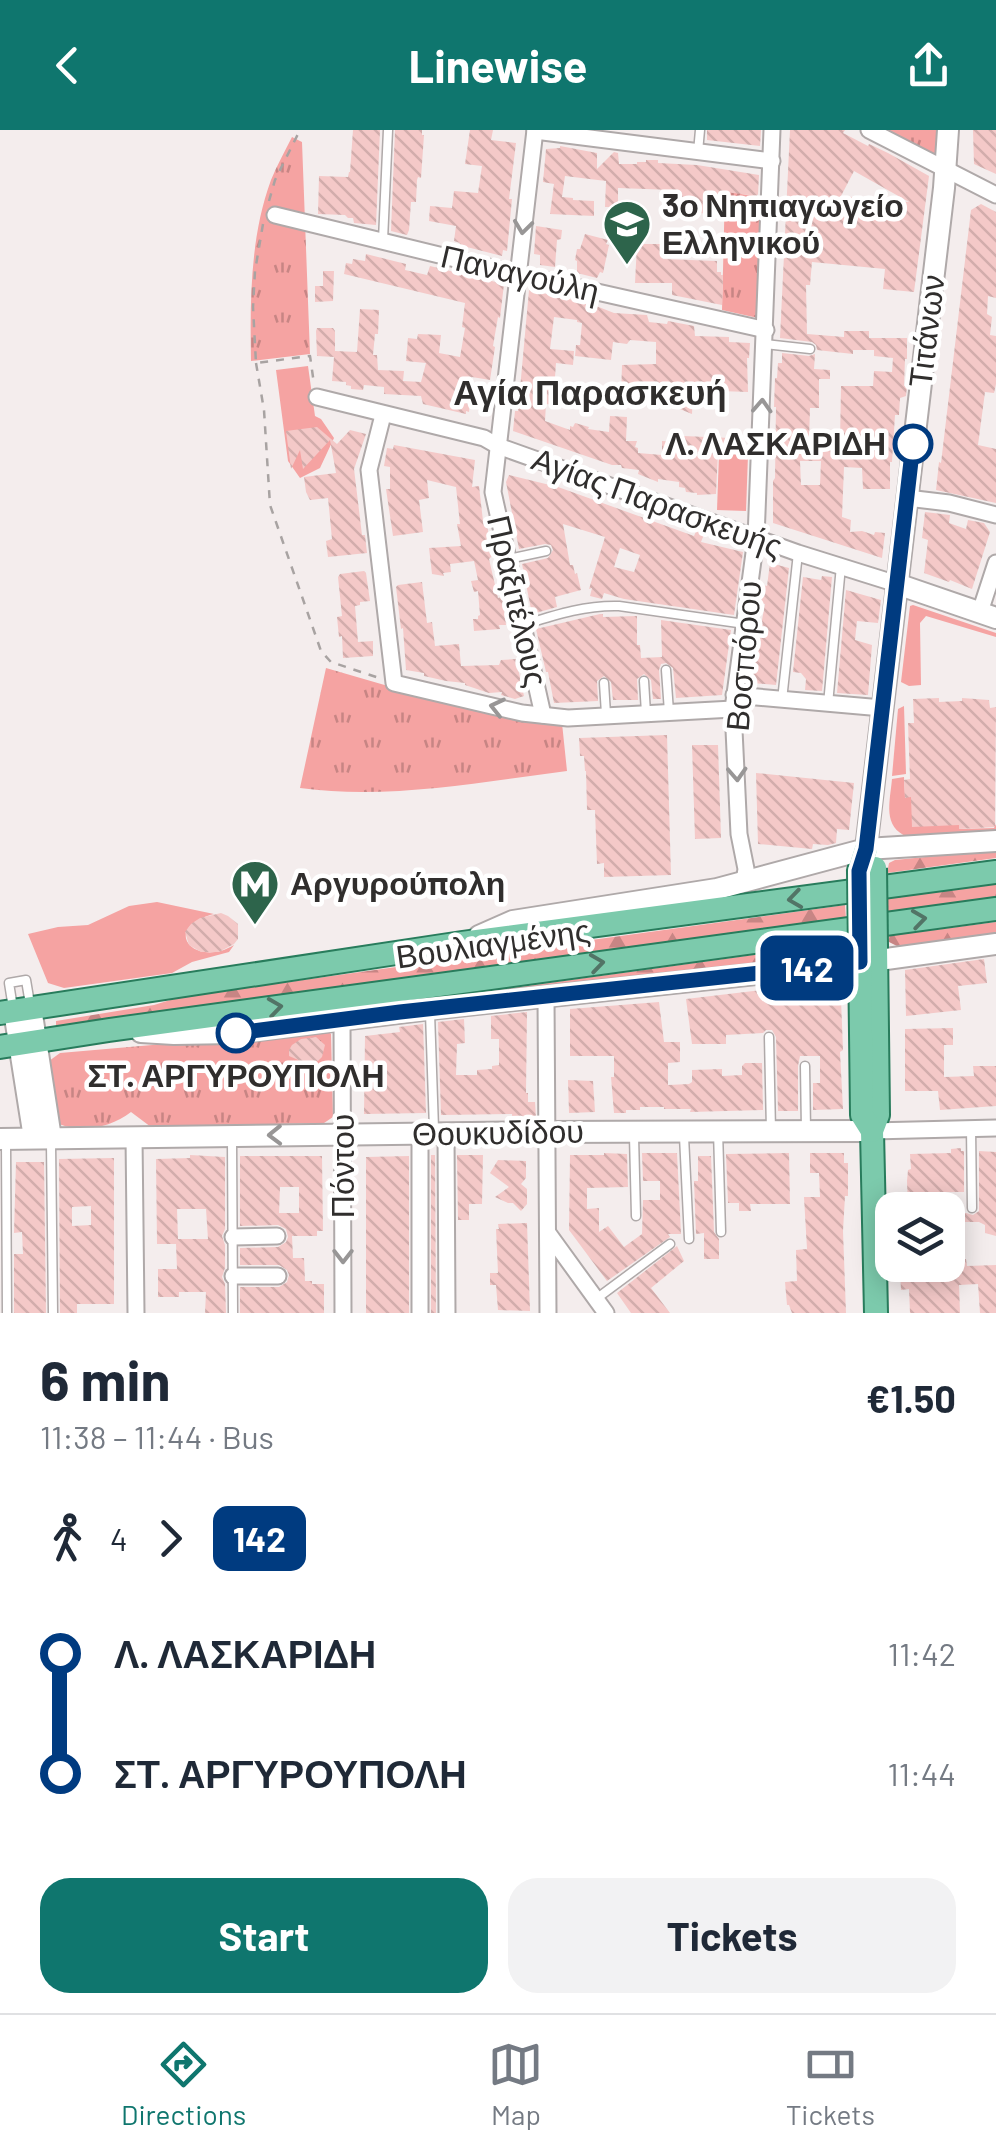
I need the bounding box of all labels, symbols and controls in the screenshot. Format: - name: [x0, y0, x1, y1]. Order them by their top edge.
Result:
- icon: back: [40, 38, 95, 93]
- text: Linewise: [409, 38, 587, 92]
- icon: share: [901, 38, 956, 93]
- place label: 3ο Νηπιαγωγείο Ελληνικού: [662, 185, 904, 261]
- school or university icon: 3ο Νηπιαγωγείο Ελληνικού: [601, 198, 653, 266]
- one-way arrow: [513, 219, 534, 235]
- street label: Παναγούλη: [437, 235, 603, 310]
- street label: Τιτάνων: [899, 272, 951, 389]
- district label: Αγία Παρασκευή: [453, 370, 727, 412]
- one-way arrow: [751, 397, 772, 413]
- place label: Λ. ΛΑΣΚΑΡΙΔΗ: [665, 423, 886, 461]
- marker: Λ. ΛΑΣΚΑΡΙΔΗ: [894, 425, 932, 463]
- street label: Αγίας Παρασκευής: [527, 438, 788, 565]
- street label: Πραξιτέλους: [480, 511, 557, 690]
- street label: Βοσπόρου: [717, 579, 769, 733]
- one-way arrow: [489, 698, 506, 719]
- one-way arrow: [726, 767, 747, 783]
- metro station icon: Αργυρούπολη: [229, 858, 281, 926]
- place label: Αργυρούπολη: [290, 863, 505, 902]
- one-way arrow: [787, 887, 804, 908]
- street label: Βουλιαγμένης: [393, 910, 592, 975]
- one-way arrow: [911, 910, 928, 931]
- line badge: 142: [750, 936, 864, 1000]
- text: 142: [780, 947, 834, 989]
- one-way arrow: [590, 953, 606, 974]
- one-way arrow: [267, 997, 284, 1018]
- marker: ΣΤ. ΑΡΓΥΡΟΥΠΟΛΗ: [217, 1014, 255, 1052]
- place label: ΣΤ. ΑΡΓΥΡΟΥΠΟΛΗ: [87, 1055, 385, 1093]
- street label: Θουκυδίδου: [412, 1111, 584, 1151]
- street label: Πόντου: [322, 1114, 360, 1218]
- one-way arrow: [267, 1125, 283, 1146]
- map controls: [875, 1192, 965, 1282]
- button: layers: [875, 1192, 965, 1282]
- one-way arrow: [332, 1250, 354, 1265]
- text: 6 min: [40, 1346, 171, 1412]
- text: €1.50: [866, 1375, 956, 1421]
- text: 11:38 – 11:44 · Bus: [40, 1417, 274, 1455]
- icon: walk: [40, 1511, 95, 1566]
- icon: forward: [143, 1511, 198, 1566]
- text: 142: [233, 1517, 286, 1559]
- text: 4: [110, 1519, 128, 1557]
- text: Λ. ΛΑΣΚΑΡΙΔΗ: [114, 1630, 376, 1676]
- text: 11:42: [888, 1634, 956, 1672]
- text: ΣΤ. ΑΡΓΥΡΟΥΠΟΛΗ: [114, 1750, 467, 1796]
- text: 11:44: [887, 1754, 956, 1792]
- button: Start: [40, 1878, 488, 1993]
- button: Tickets: [508, 1878, 956, 1993]
- tab: Directions: [121, 2037, 246, 2131]
- tab: Map: [488, 2037, 543, 2131]
- tab: Tickets: [786, 2037, 875, 2131]

